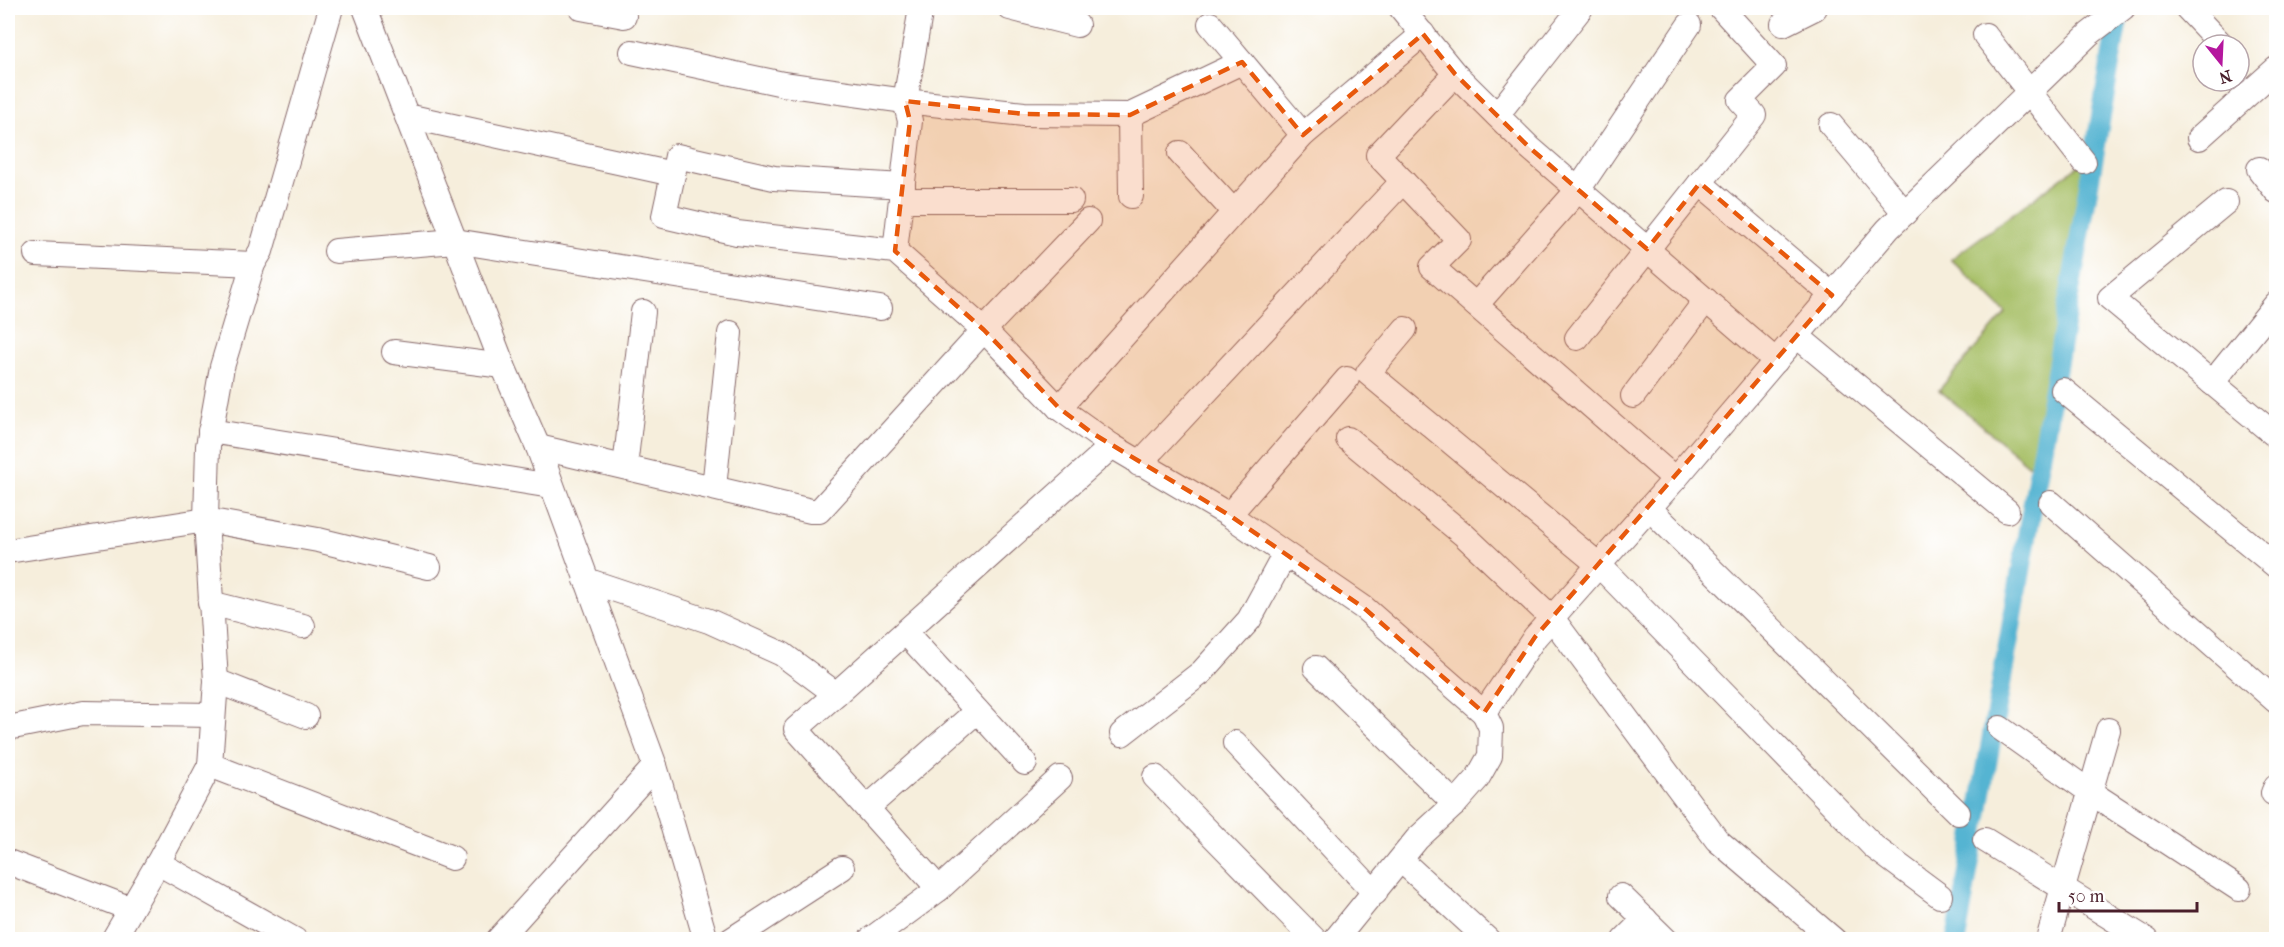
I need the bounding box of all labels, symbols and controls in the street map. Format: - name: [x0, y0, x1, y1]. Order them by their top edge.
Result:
- north arrow: [2191, 33, 2251, 93]
- text: N: [2216, 66, 2234, 88]
- scale bar: [2059, 875, 2197, 913]
- text: 50 m: [2068, 886, 2105, 907]

